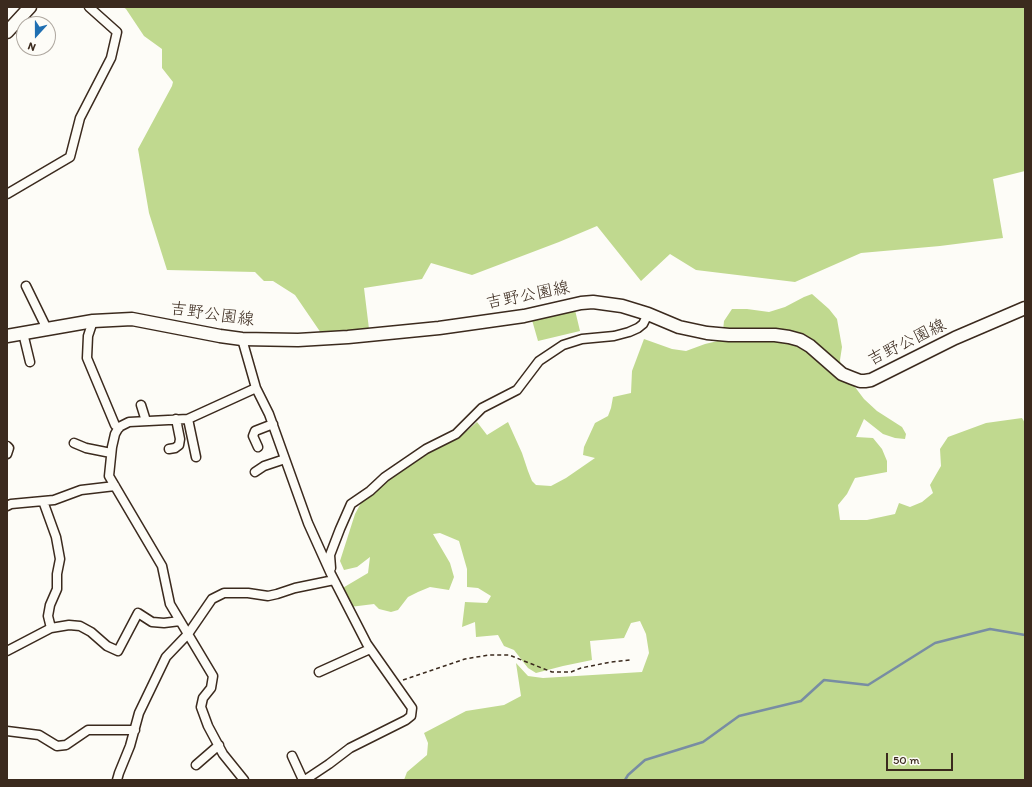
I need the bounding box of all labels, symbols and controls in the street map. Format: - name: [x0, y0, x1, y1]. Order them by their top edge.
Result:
- north arrow: [16, 16, 56, 56]
- text: N: [26, 39, 38, 54]
- street label: 吉野公園線: [484, 278, 572, 314]
- street label: 吉野公園線: [168, 299, 256, 331]
- street label: 吉野公園線: [864, 315, 950, 371]
- scale bar: [888, 745, 955, 771]
- text: 50 m: [893, 753, 919, 767]

